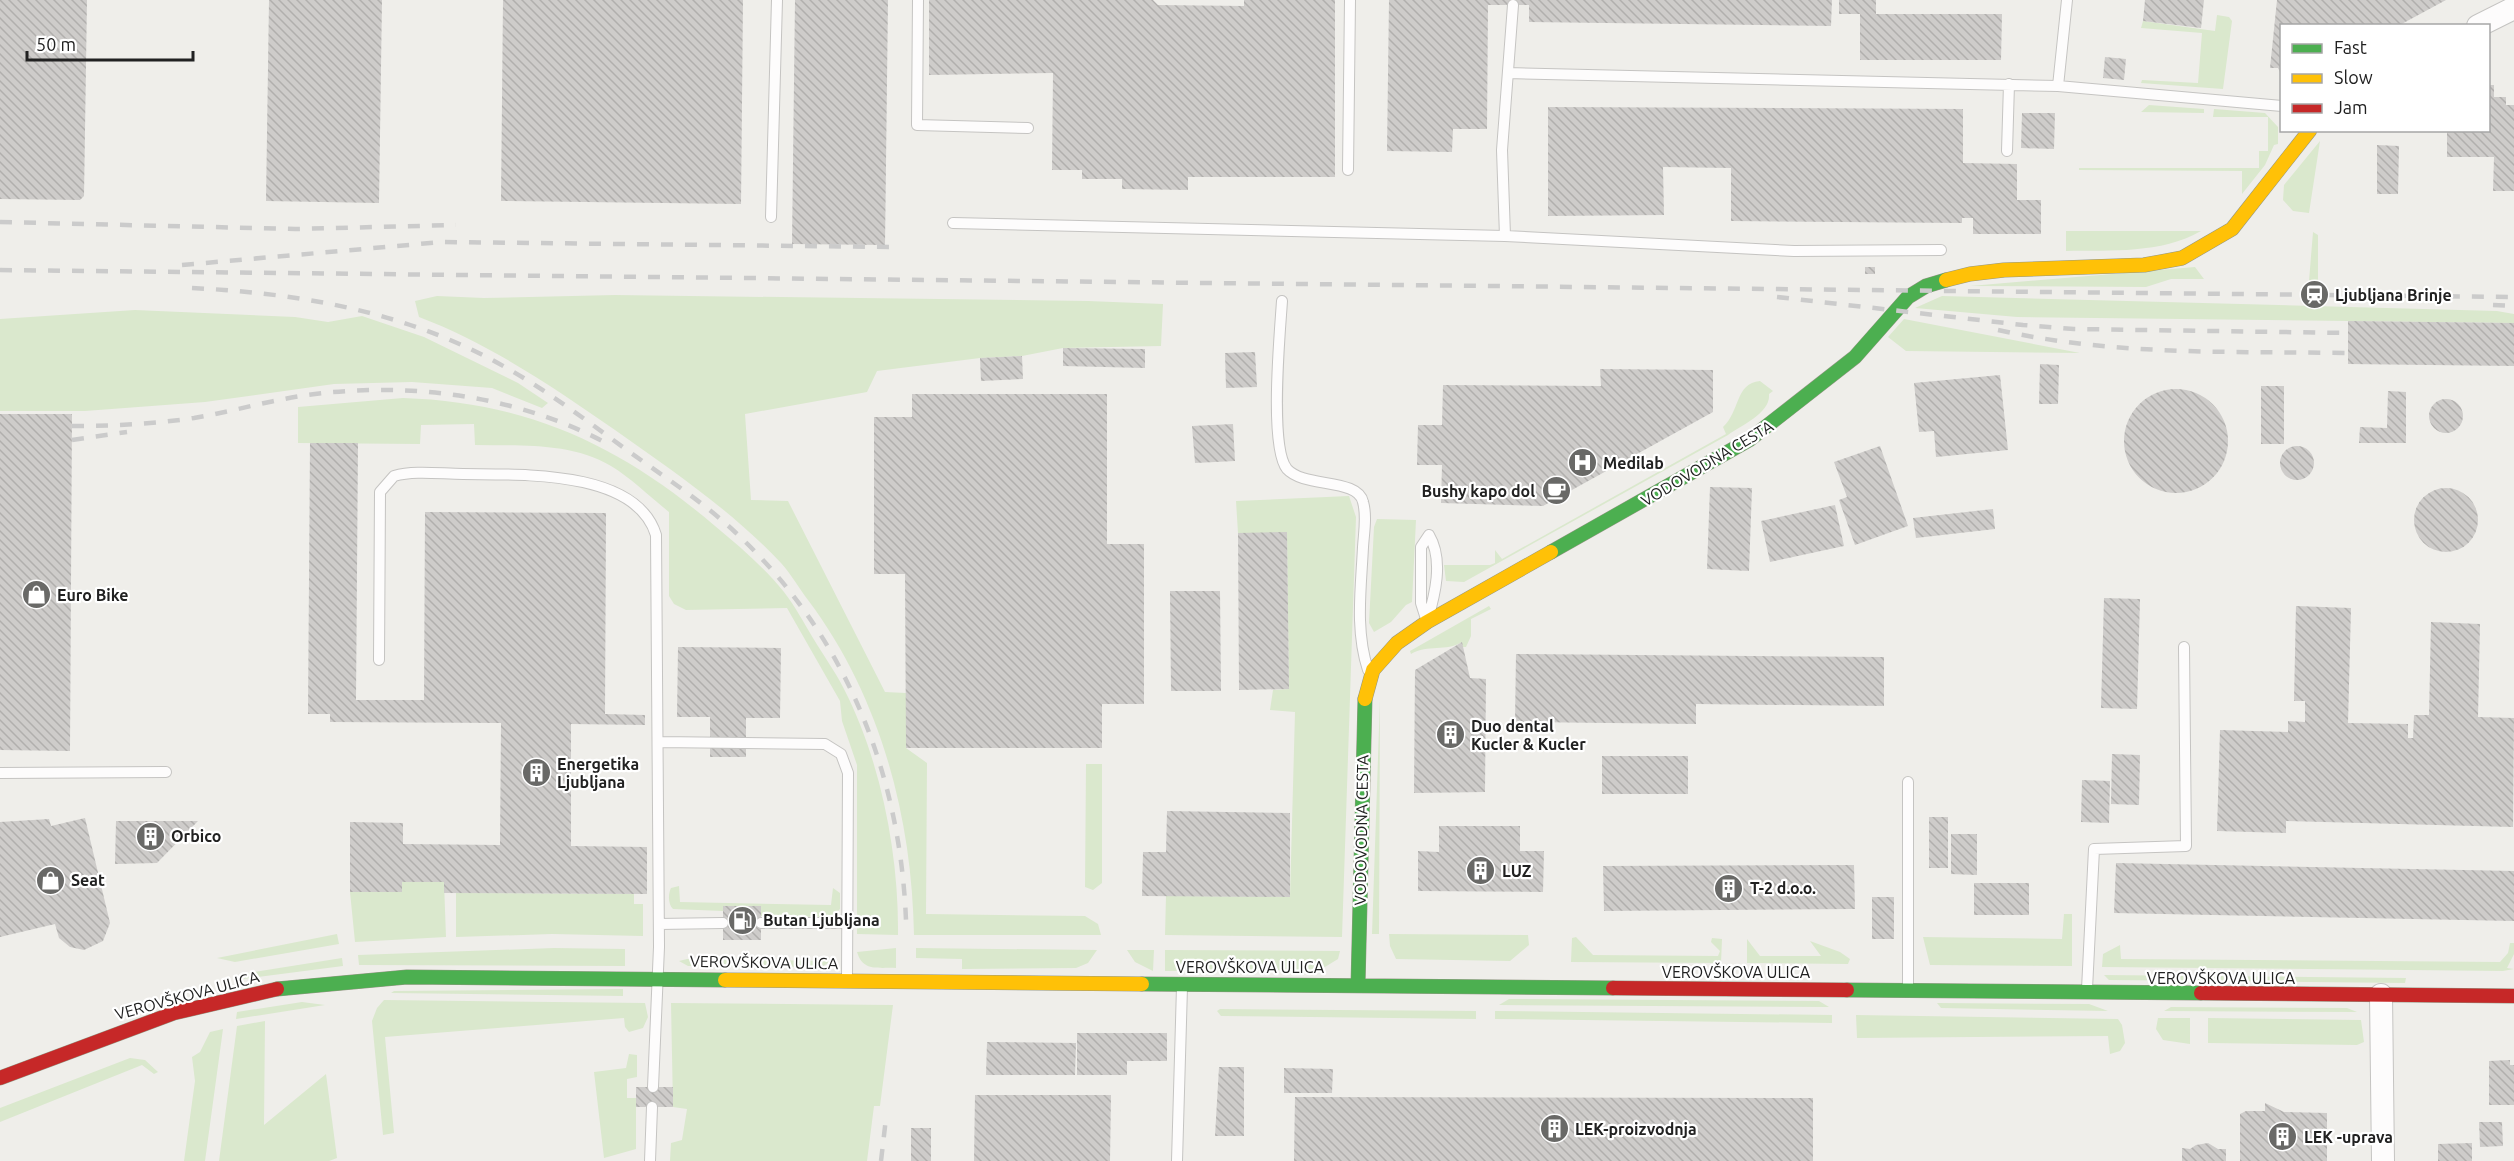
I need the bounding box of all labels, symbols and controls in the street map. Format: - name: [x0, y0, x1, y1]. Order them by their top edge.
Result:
- scale bar: [27, 24, 194, 62]
- legend: [2280, 24, 2490, 132]
- text: 50 m: [36, 34, 76, 54]
- text: Fast: [2334, 37, 2367, 57]
- text: Slow: [2334, 67, 2373, 87]
- text: Jam: [2334, 97, 2368, 117]
- station icon: Ljubljana Brinje: [2298, 279, 2330, 311]
- place label: Ljubljana Brinje: [2335, 286, 2452, 304]
- street label: VODOVODNA CESTA: [1638, 416, 1777, 510]
- hospital icon: Medilab: [1566, 447, 1598, 479]
- place label: Medilab: [1603, 454, 1664, 472]
- cafe icon: Bushy kapo dol: [1540, 475, 1572, 507]
- place label: Bushy kapo dol: [1421, 482, 1535, 500]
- shop icon: Euro Bike: [20, 579, 52, 611]
- place label: Euro Bike: [57, 586, 128, 604]
- place label: Duo dental Kucler & Kucler: [1471, 717, 1586, 753]
- building icon: Duo dental Kucler & Kucler: [1434, 719, 1466, 751]
- street label: VODOVODNA CESTA: [1351, 754, 1371, 905]
- place label: Energetika Ljubljana: [557, 755, 639, 791]
- building icon: Energetika Ljubljana: [520, 757, 552, 789]
- building icon: Orbico: [134, 820, 166, 852]
- place label: Orbico: [171, 827, 221, 845]
- building icon: LUZ: [1465, 855, 1497, 887]
- place label: LUZ: [1502, 862, 1532, 880]
- shop icon: Seat: [34, 864, 66, 896]
- place label: Seat: [71, 871, 105, 889]
- building icon: T-2 d.o.o.: [1713, 872, 1745, 904]
- place label: T-2 d.o.o.: [1750, 879, 1816, 897]
- fuel station icon: Butan Ljubljana: [726, 904, 758, 936]
- place label: Butan Ljubljana: [763, 911, 880, 929]
- street label: VEROVŠKOVA ULICA: [690, 951, 839, 972]
- street label: VEROVŠKOVA ULICA: [1176, 957, 1325, 976]
- street label: VEROVŠKOVA ULICA: [1662, 962, 1811, 981]
- street label: VEROVŠKOVA ULICA: [113, 966, 262, 1023]
- street label: VEROVŠKOVA ULICA: [2147, 968, 2296, 987]
- building icon: LEK-proizvodnja: [1538, 1113, 1570, 1145]
- place label: LEK-proizvodnja: [1575, 1120, 1697, 1138]
- building icon: LEK -uprava: [2267, 1121, 2299, 1153]
- place label: LEK -uprava: [2304, 1128, 2393, 1146]

